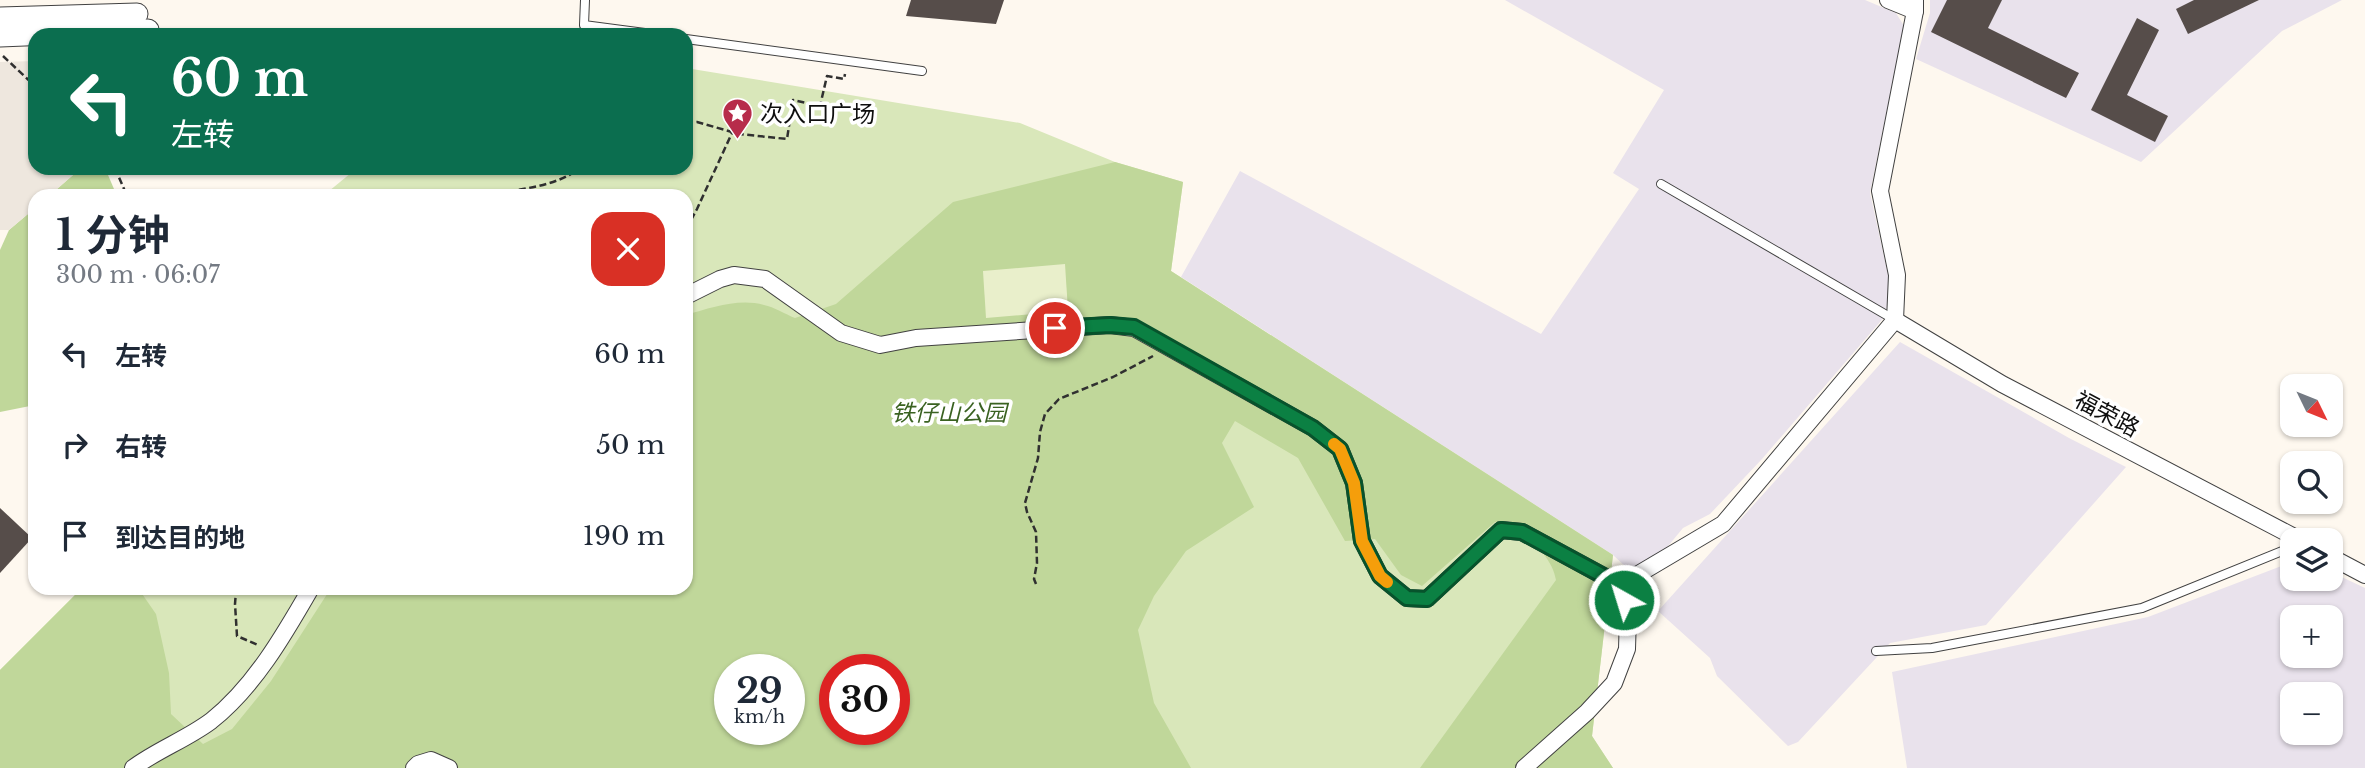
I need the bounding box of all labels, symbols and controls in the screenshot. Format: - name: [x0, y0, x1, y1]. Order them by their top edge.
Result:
- text: 60 m: [171, 48, 308, 109]
- icon: left: [56, 56, 147, 147]
- place icon: 次入口广场: [720, 97, 754, 141]
- place label: 次入口广场: [760, 100, 875, 128]
- text: 左转: [171, 115, 235, 155]
- text: 1 分钟: [56, 209, 169, 261]
- button: close: [591, 212, 665, 286]
- text: 300 m · 06:07: [56, 261, 220, 289]
- pin: [1025, 298, 1085, 358]
- icon: arrive: [1036, 309, 1074, 347]
- icon: left: [56, 335, 94, 373]
- text: 60 m: [594, 338, 665, 370]
- text: 左转: [115, 340, 167, 372]
- north arrow: [2280, 374, 2343, 438]
- map controls: [2280, 374, 2343, 745]
- street label: 福荣路: [2070, 385, 2144, 443]
- park label: 铁仔山公园: [892, 399, 1010, 427]
- icon: right: [56, 426, 94, 464]
- text: 50 m: [596, 429, 665, 461]
- text: 右转: [115, 431, 167, 463]
- button: search: [2280, 451, 2343, 514]
- icon: arrive: [56, 517, 94, 555]
- text: 190 m: [583, 520, 665, 552]
- text: 到达目的地: [115, 522, 245, 554]
- button: layers: [2280, 528, 2343, 591]
- position arrow: [1587, 563, 1661, 637]
- button: +: [2280, 605, 2343, 668]
- speed limit sign: 30: [819, 654, 910, 745]
- text: 29: [736, 669, 783, 712]
- button: −: [2280, 682, 2343, 745]
- text: km/h: [734, 706, 785, 728]

